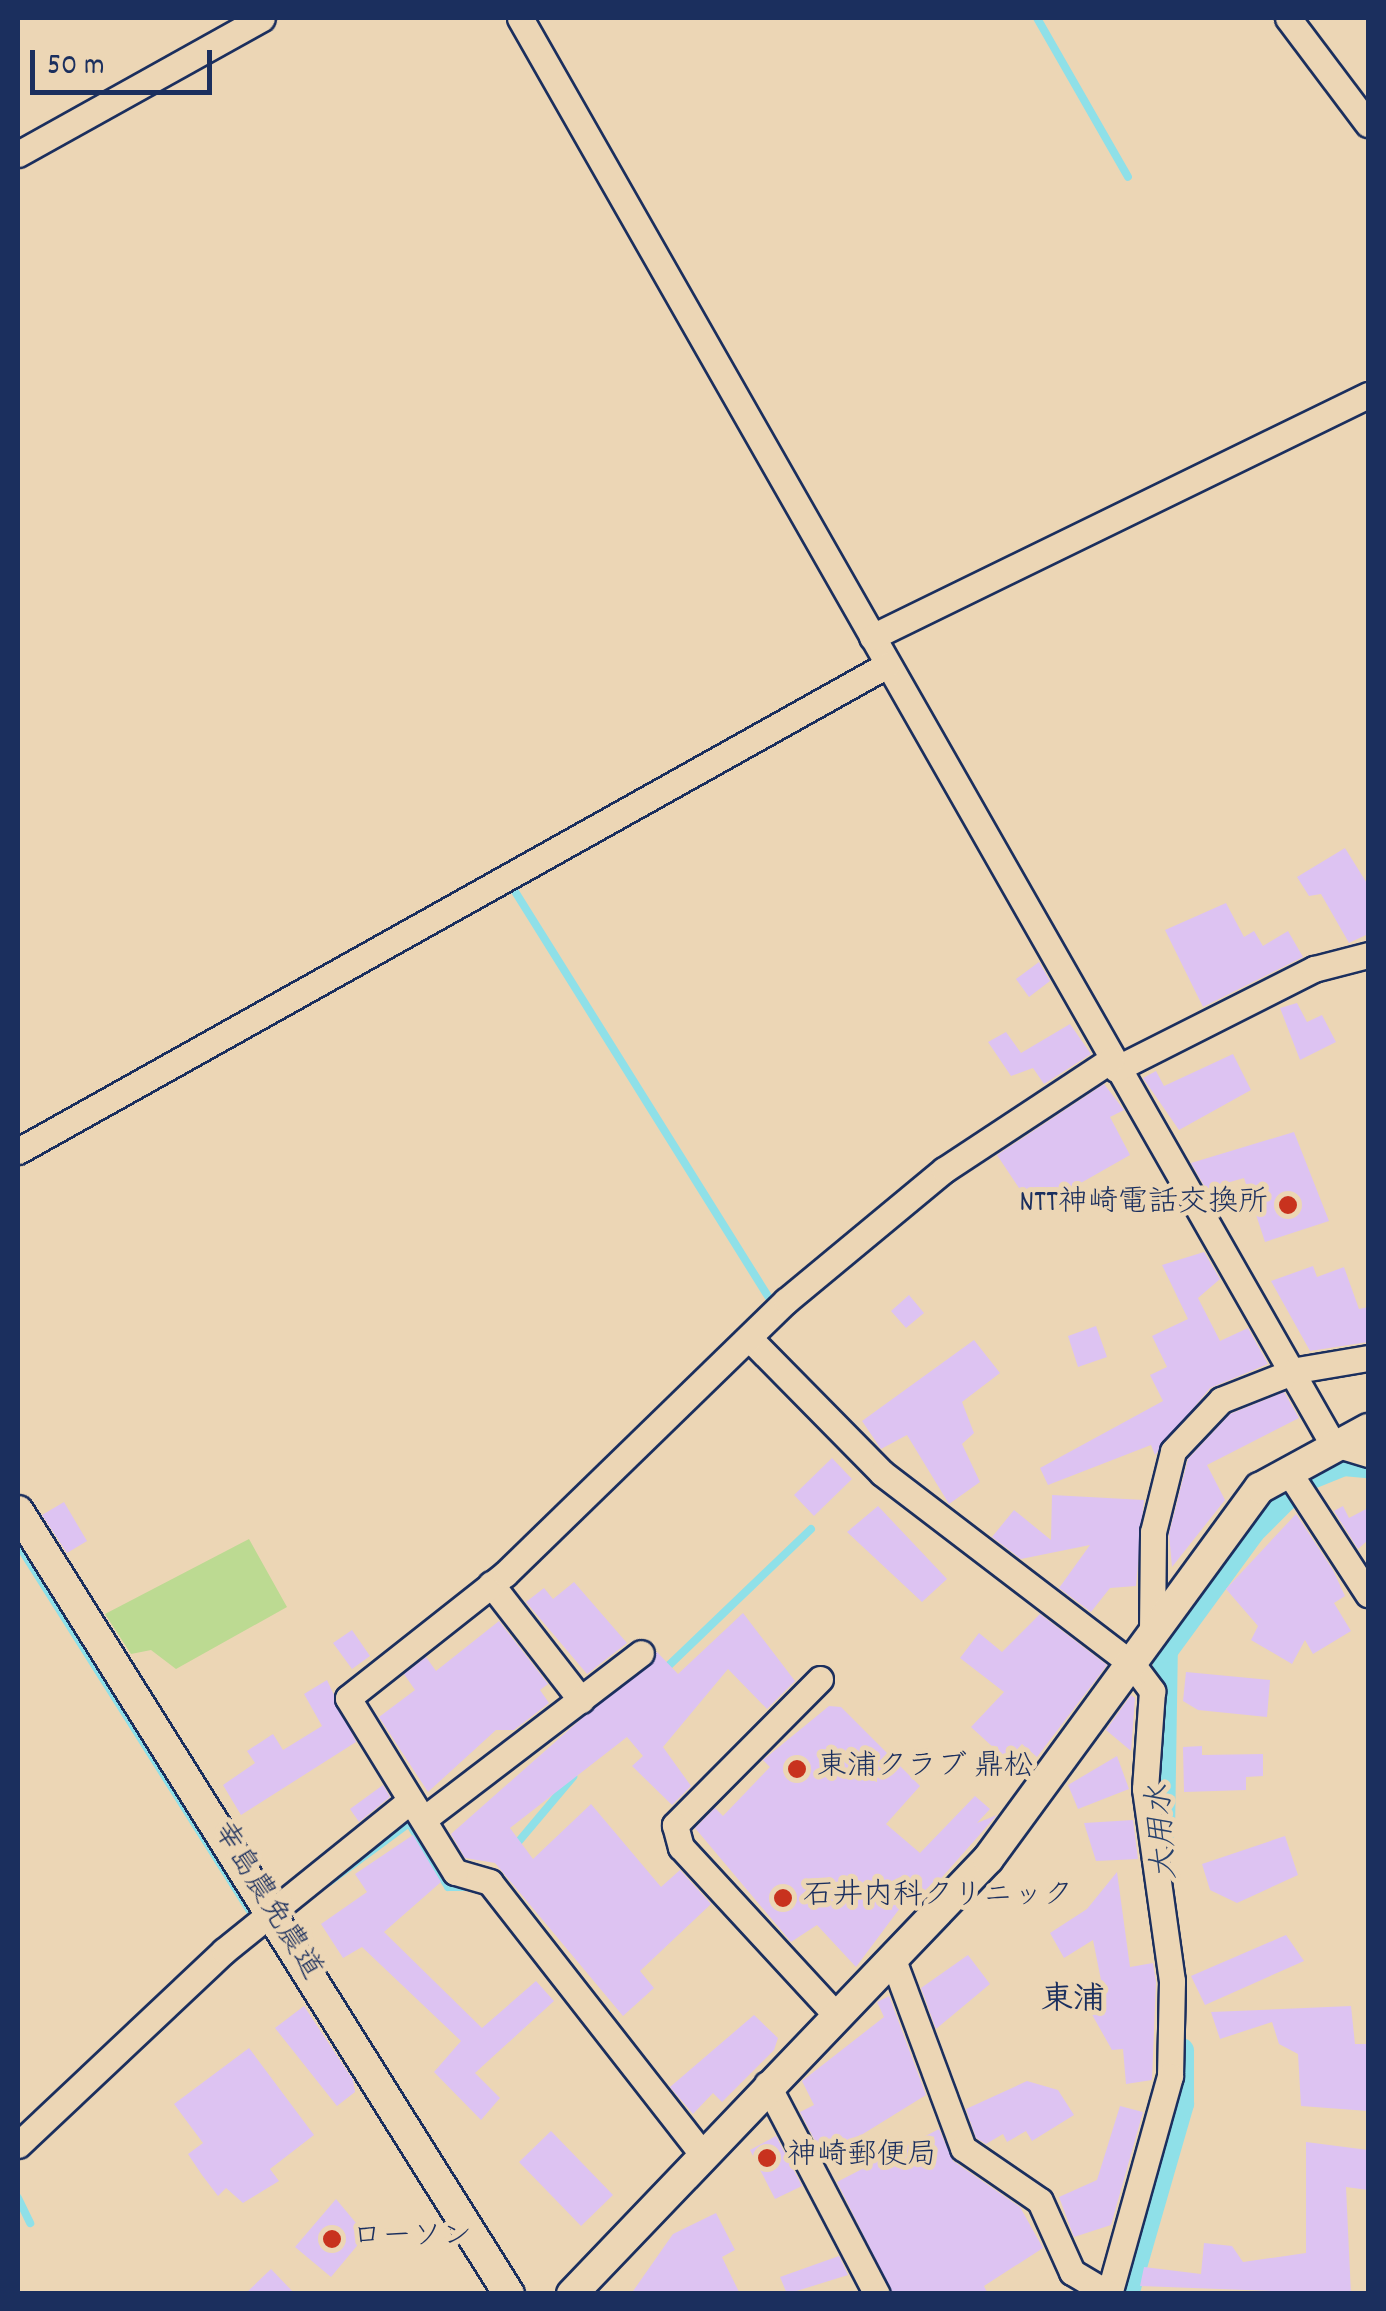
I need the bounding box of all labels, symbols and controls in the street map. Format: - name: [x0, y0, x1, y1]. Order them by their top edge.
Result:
- scale bar: [35, 30, 218, 92]
- text: 50 m: [47, 46, 105, 89]
- place label: NTT神崎電話交換所: [1019, 1187, 1268, 1223]
- marker: NTT神崎電話交換所: [1277, 1194, 1299, 1216]
- place label: 東浦クラブ 鼎松: [817, 1751, 1034, 1787]
- marker: 東浦クラブ 鼎松: [786, 1758, 808, 1780]
- water label: 大用水: [1142, 1783, 1188, 1881]
- street label: 幸島農免農道: [202, 1816, 328, 1988]
- place label: 石井内科クリニック: [803, 1880, 1073, 1916]
- marker: 石井内科クリニック: [772, 1887, 794, 1909]
- district label: 東浦: [1041, 1983, 1105, 2021]
- place label: 神崎郵便局: [787, 2140, 937, 2176]
- marker: 神崎郵便局: [756, 2147, 778, 2169]
- place label: ローソン: [352, 2221, 472, 2257]
- marker: ローソン: [321, 2228, 343, 2250]

